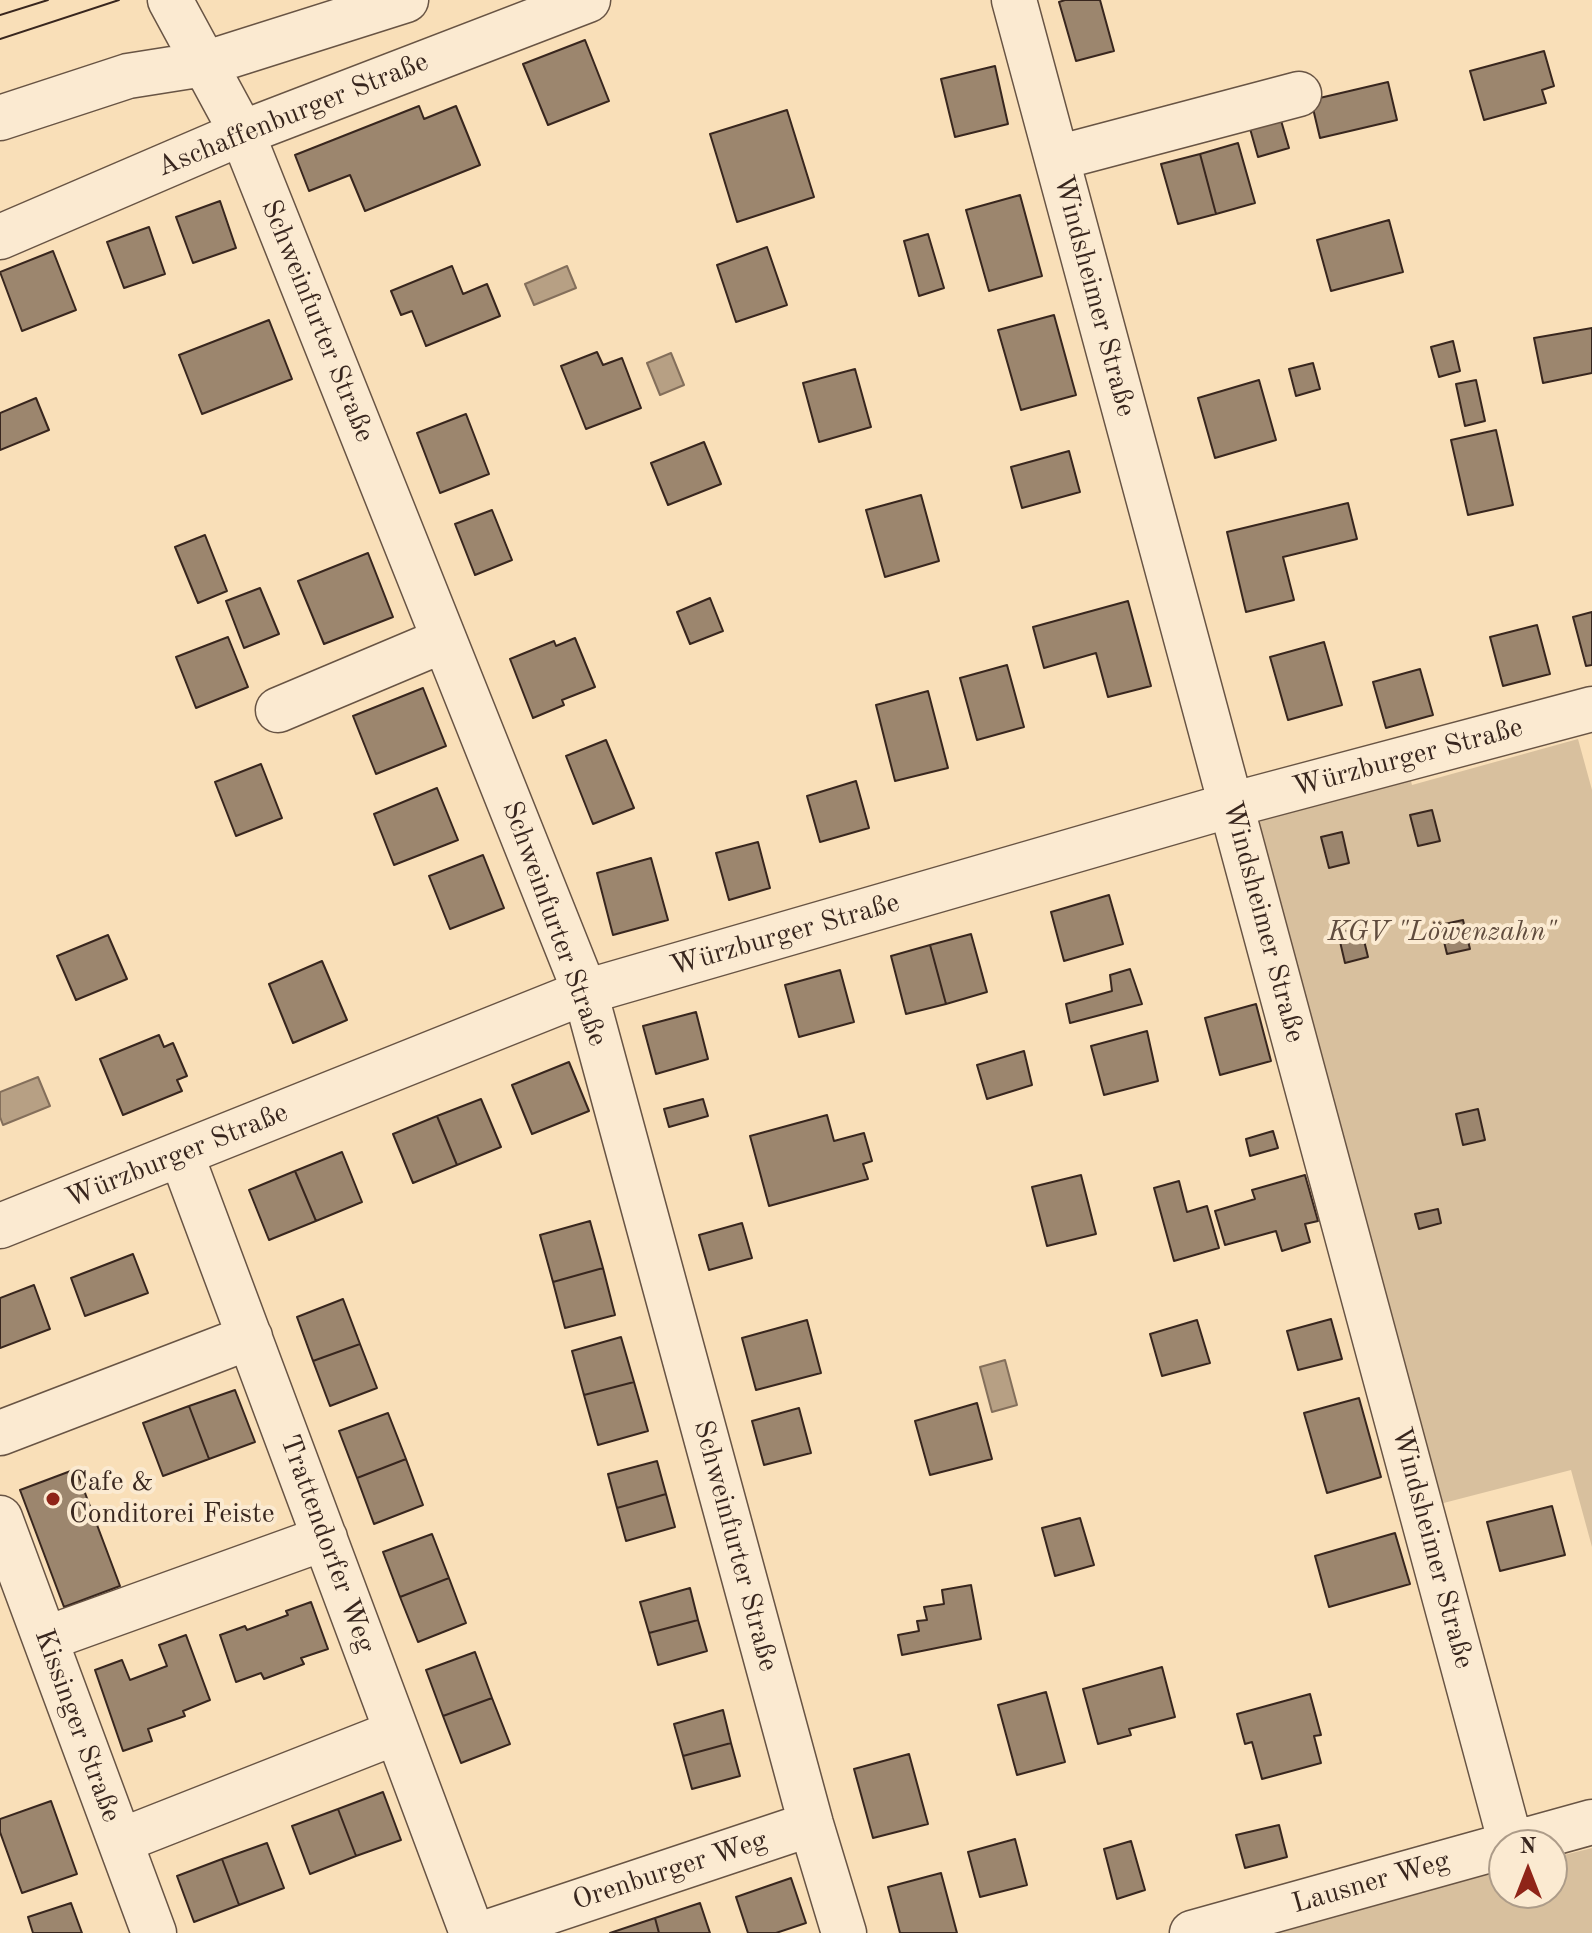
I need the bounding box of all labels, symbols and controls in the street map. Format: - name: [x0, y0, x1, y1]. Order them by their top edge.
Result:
- street label: Aschaffenburger Straße: [153, 45, 433, 185]
- street label: Windsheimer Straße: [1046, 172, 1142, 420]
- street label: Schweinfurter Straße: [253, 195, 381, 447]
- street label: Würzburger Straße: [1289, 711, 1527, 805]
- street label: Schweinfurter Straße: [494, 797, 614, 1051]
- street label: Windsheimer Straße: [1215, 798, 1311, 1046]
- street label: Würzburger Straße: [667, 886, 903, 984]
- park label: KGV "Löwenzahn": [1328, 916, 1556, 950]
- street label: Würzburger Straße: [61, 1096, 293, 1216]
- street label: Schweinfurter Straße: [685, 1417, 785, 1675]
- street label: Windsheimer Straße: [1384, 1424, 1480, 1672]
- street label: Trattendorfer Weg: [272, 1430, 382, 1658]
- place label: Cafe & Conditorei Feiste: [69, 1466, 275, 1532]
- marker: Cafe & Conditorei Feiste: [44, 1490, 62, 1508]
- street label: Kissinger Straße: [26, 1625, 128, 1827]
- street label: Orenburger Weg: [569, 1824, 771, 1918]
- north arrow: [1488, 1829, 1568, 1909]
- text: N: [1520, 1836, 1536, 1858]
- street label: Lausner Weg: [1288, 1844, 1454, 1922]

